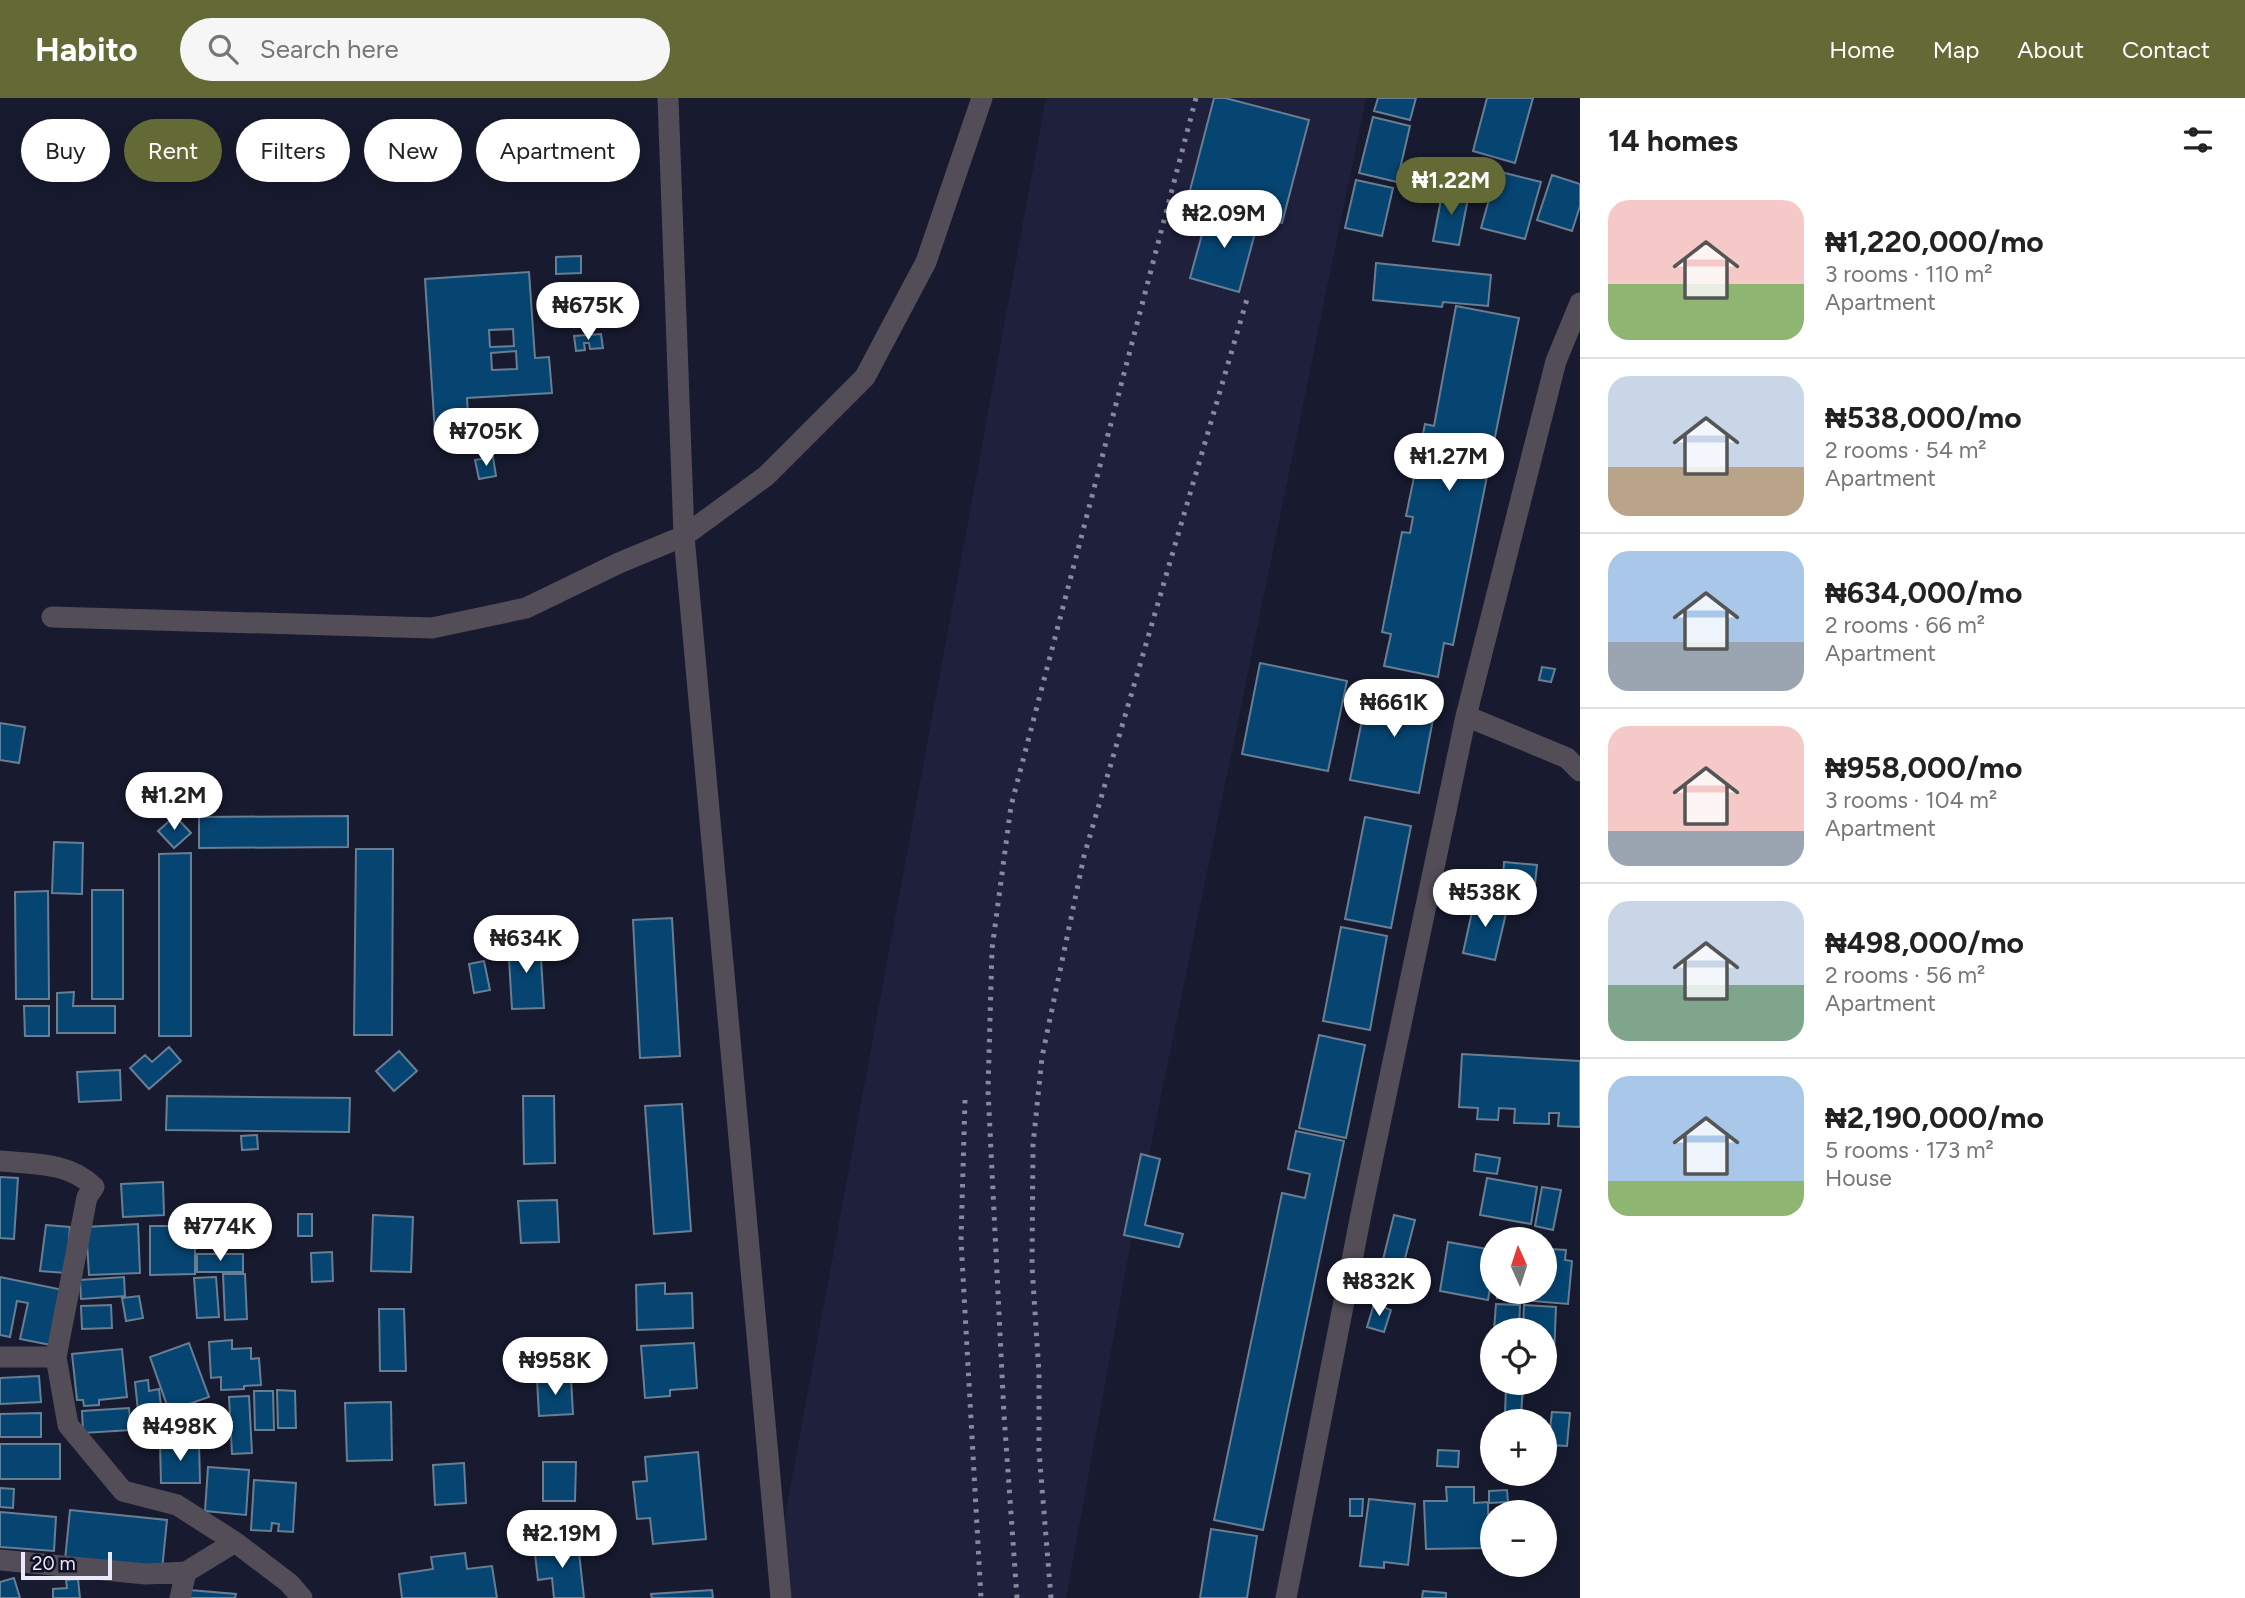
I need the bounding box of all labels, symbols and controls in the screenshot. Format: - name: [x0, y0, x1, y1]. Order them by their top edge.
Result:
- search box: [180, 18, 670, 81]
- text: Habito: [35, 30, 138, 69]
- icon: search: [204, 30, 242, 68]
- text: Search here: [260, 33, 399, 65]
- text: Home: [1829, 35, 1895, 64]
- text: Map: [1933, 35, 1979, 64]
- text: About: [2017, 35, 2084, 64]
- text: Contact: [2122, 35, 2210, 64]
- chip: Buy: [21, 119, 110, 182]
- chip: Rent: [124, 119, 222, 182]
- chip: Filters: [236, 119, 350, 182]
- chip: New: [364, 119, 462, 182]
- chip: Apartment: [476, 119, 640, 182]
- icon: filters: [2179, 121, 2217, 159]
- text: 14 homes: [1608, 122, 1738, 159]
- pin: ₦1.22M: [1394, 158, 1508, 217]
- text: ₦1.22M: [1412, 166, 1490, 194]
- pin: ₦2.09M: [1167, 190, 1281, 250]
- text: ₦2.09M: [1182, 199, 1266, 227]
- text: ₦1,220,000/mo: [1825, 223, 2044, 260]
- icon: home: [1664, 228, 1748, 312]
- text: 3 rooms · 110 m²: [1825, 260, 1992, 288]
- pin: ₦675K: [539, 282, 637, 342]
- text: Apartment: [1825, 288, 1936, 316]
- text: ₦675K: [552, 291, 624, 319]
- text: ₦538,000/mo: [1825, 399, 2022, 436]
- icon: home: [1664, 404, 1748, 488]
- pin: ₦705K: [437, 408, 535, 468]
- text: ₦705K: [450, 417, 522, 445]
- pin: ₦1.27M: [1392, 434, 1506, 493]
- text: 2 rooms · 54 m²: [1825, 436, 1987, 464]
- text: ₦1.27M: [1410, 442, 1488, 470]
- text: Apartment: [1825, 464, 1936, 492]
- text: ₦634,000/mo: [1825, 574, 2022, 611]
- icon: home: [1664, 579, 1748, 663]
- text: 2 rooms · 66 m²: [1825, 611, 1985, 639]
- text: Apartment: [1825, 639, 1936, 667]
- pin: ₦661K: [1345, 680, 1443, 739]
- text: ₦661K: [1360, 688, 1428, 716]
- text: ₦958,000/mo: [1825, 749, 2022, 786]
- icon: home: [1664, 754, 1748, 838]
- pin: ₦1.2M: [125, 772, 223, 832]
- text: ₦1.2M: [141, 781, 207, 809]
- text: 3 rooms · 104 m²: [1825, 786, 1997, 814]
- text: Apartment: [1825, 814, 1936, 842]
- pin: ₦538K: [1436, 870, 1534, 929]
- text: ₦538K: [1449, 878, 1521, 906]
- pin: ₦634K: [477, 916, 575, 975]
- text: ₦634K: [490, 924, 562, 952]
- text: ₦498,000/mo: [1825, 924, 2024, 961]
- icon: home: [1664, 929, 1748, 1013]
- text: 2 rooms · 56 m²: [1825, 961, 1985, 989]
- text: Apartment: [1825, 989, 1936, 1017]
- text: ₦2,190,000/mo: [1825, 1099, 2044, 1136]
- icon: home: [1664, 1104, 1748, 1188]
- text: 5 rooms · 173 m²: [1825, 1136, 1994, 1164]
- text: House: [1825, 1164, 1892, 1192]
- pin: ₦774K: [171, 1204, 269, 1263]
- text: ₦774K: [184, 1212, 256, 1240]
- north arrow: [1480, 1227, 1558, 1304]
- map controls: [1480, 1227, 1557, 1577]
- pin: ₦832K: [1330, 1258, 1428, 1318]
- text: ₦832K: [1343, 1267, 1415, 1295]
- button: locate: [1480, 1318, 1557, 1395]
- pin: ₦958K: [506, 1338, 604, 1397]
- text: ₦958K: [519, 1346, 591, 1374]
- pin: ₦498K: [131, 1404, 229, 1463]
- button: +: [1480, 1409, 1557, 1486]
- text: ₦498K: [143, 1412, 217, 1440]
- button: −: [1480, 1500, 1557, 1577]
- pin: ₦2.19M: [505, 1510, 619, 1570]
- text: ₦2.19M: [523, 1519, 601, 1547]
- scale bar: [21, 1549, 112, 1581]
- text: 20 m: [32, 1552, 76, 1575]

